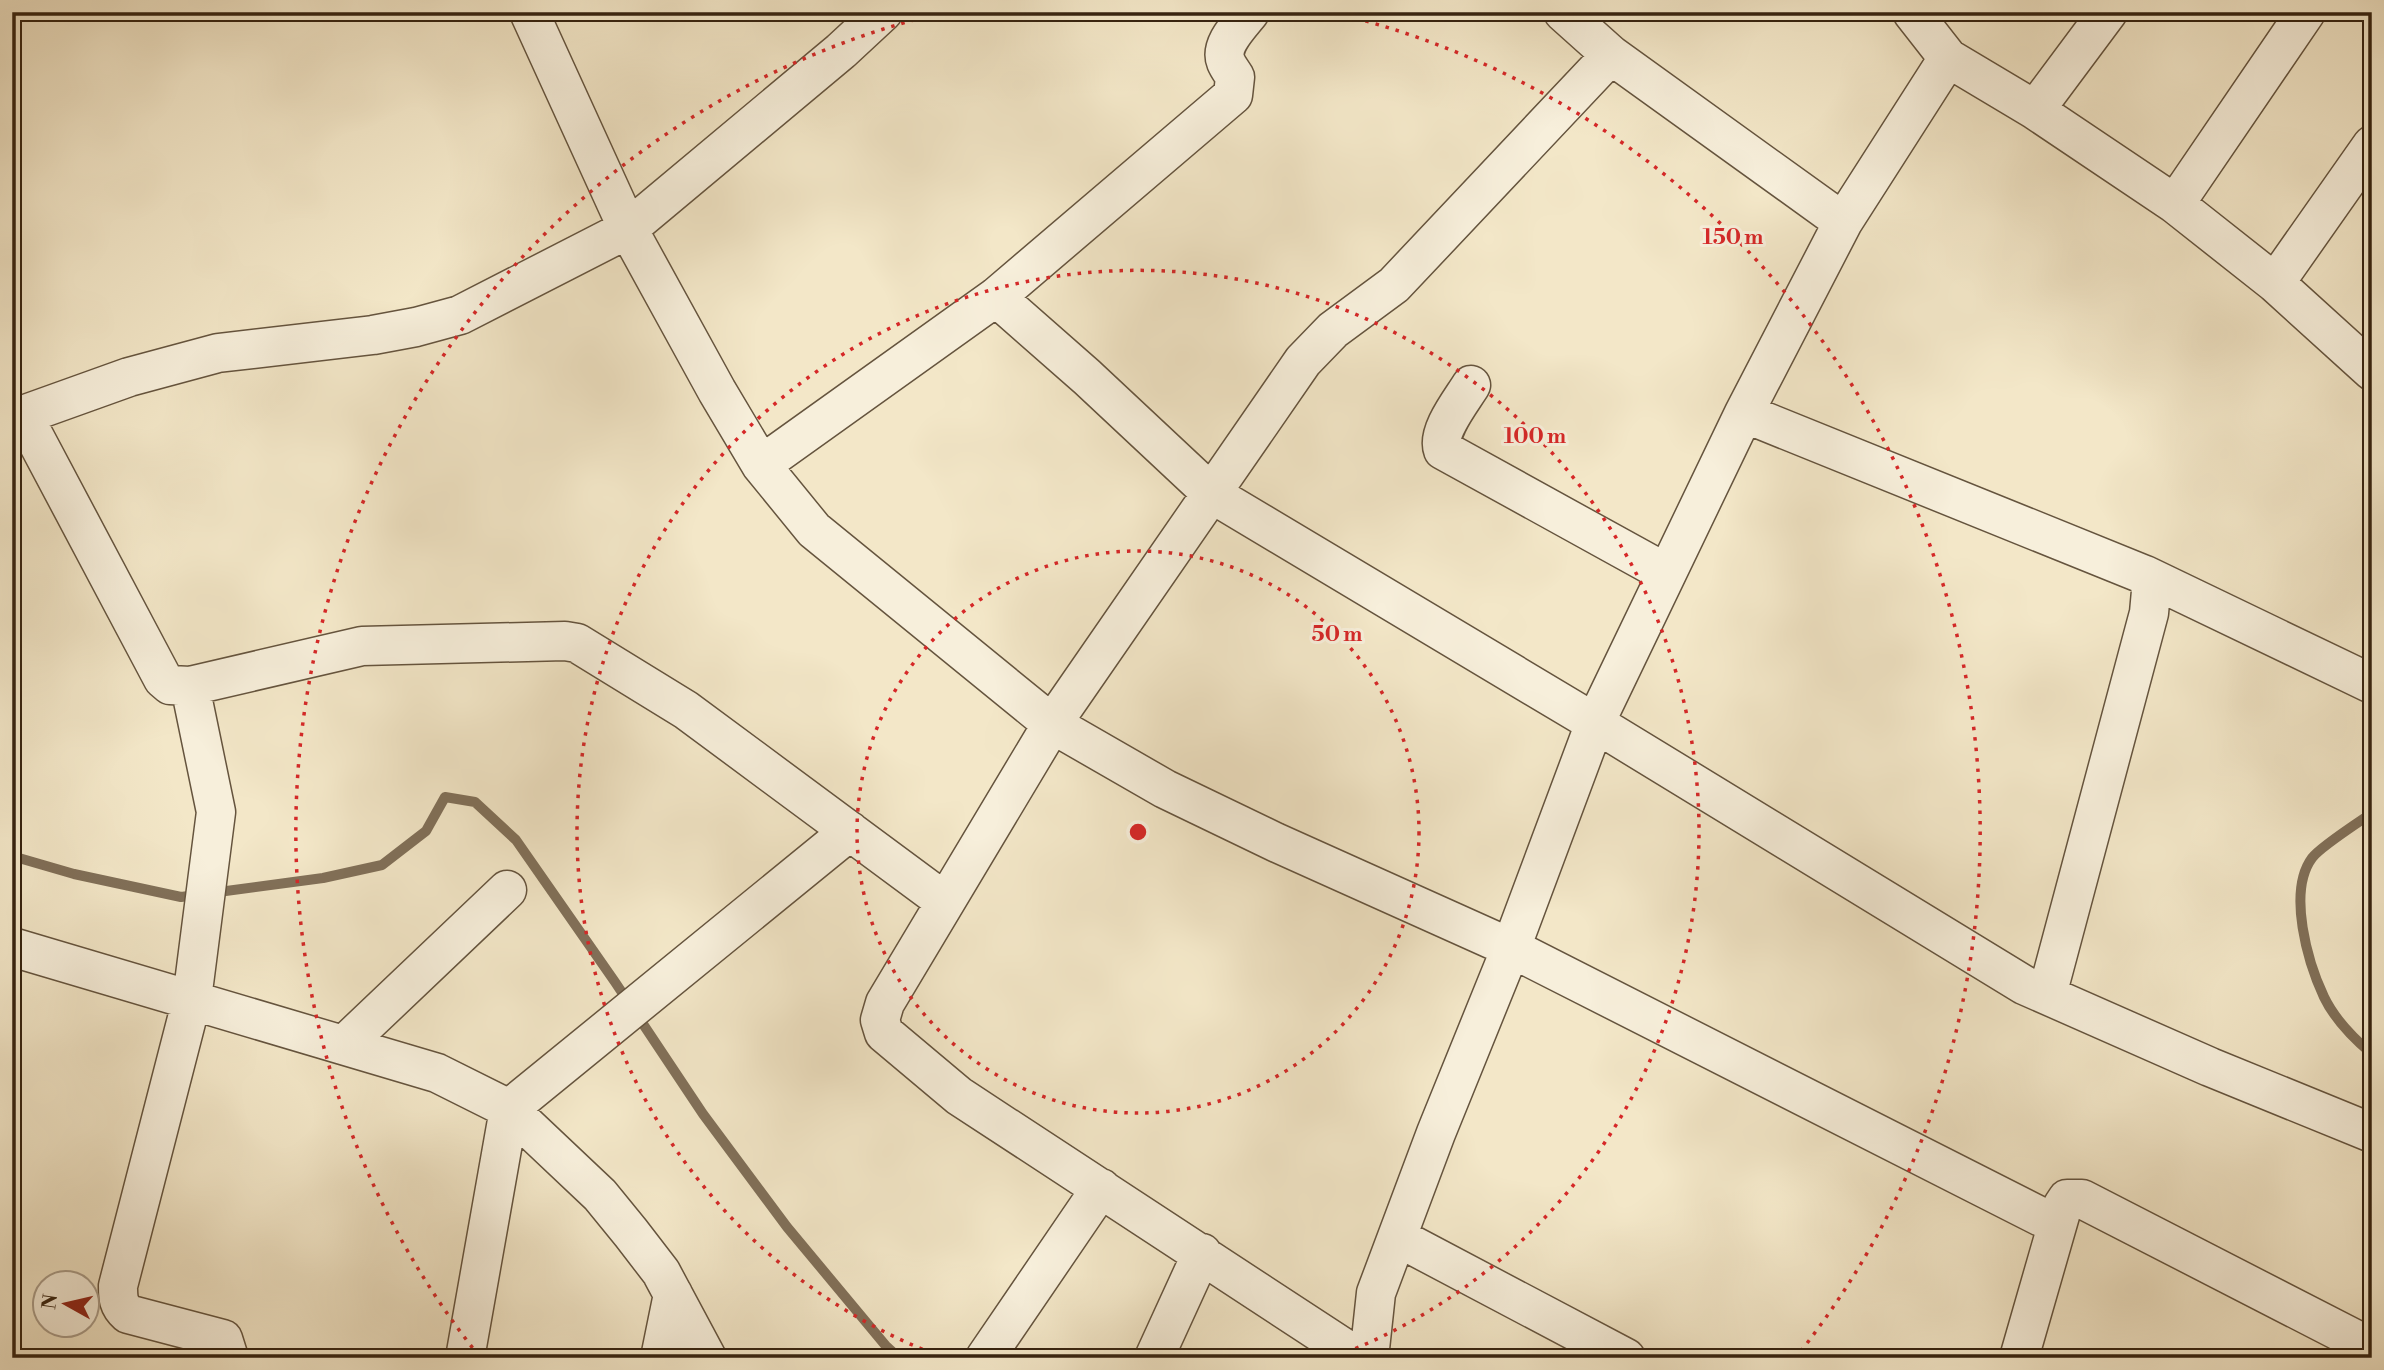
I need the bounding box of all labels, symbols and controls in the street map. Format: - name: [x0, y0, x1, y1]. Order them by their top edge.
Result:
- text: 150 m: [1703, 225, 1763, 251]
- text: 100 m: [1504, 424, 1566, 450]
- text: 50 m: [1312, 622, 1362, 648]
- centre of rings: [1126, 820, 1150, 844]
- north arrow: [32, 1268, 102, 1338]
- text: N: [37, 1293, 63, 1311]

